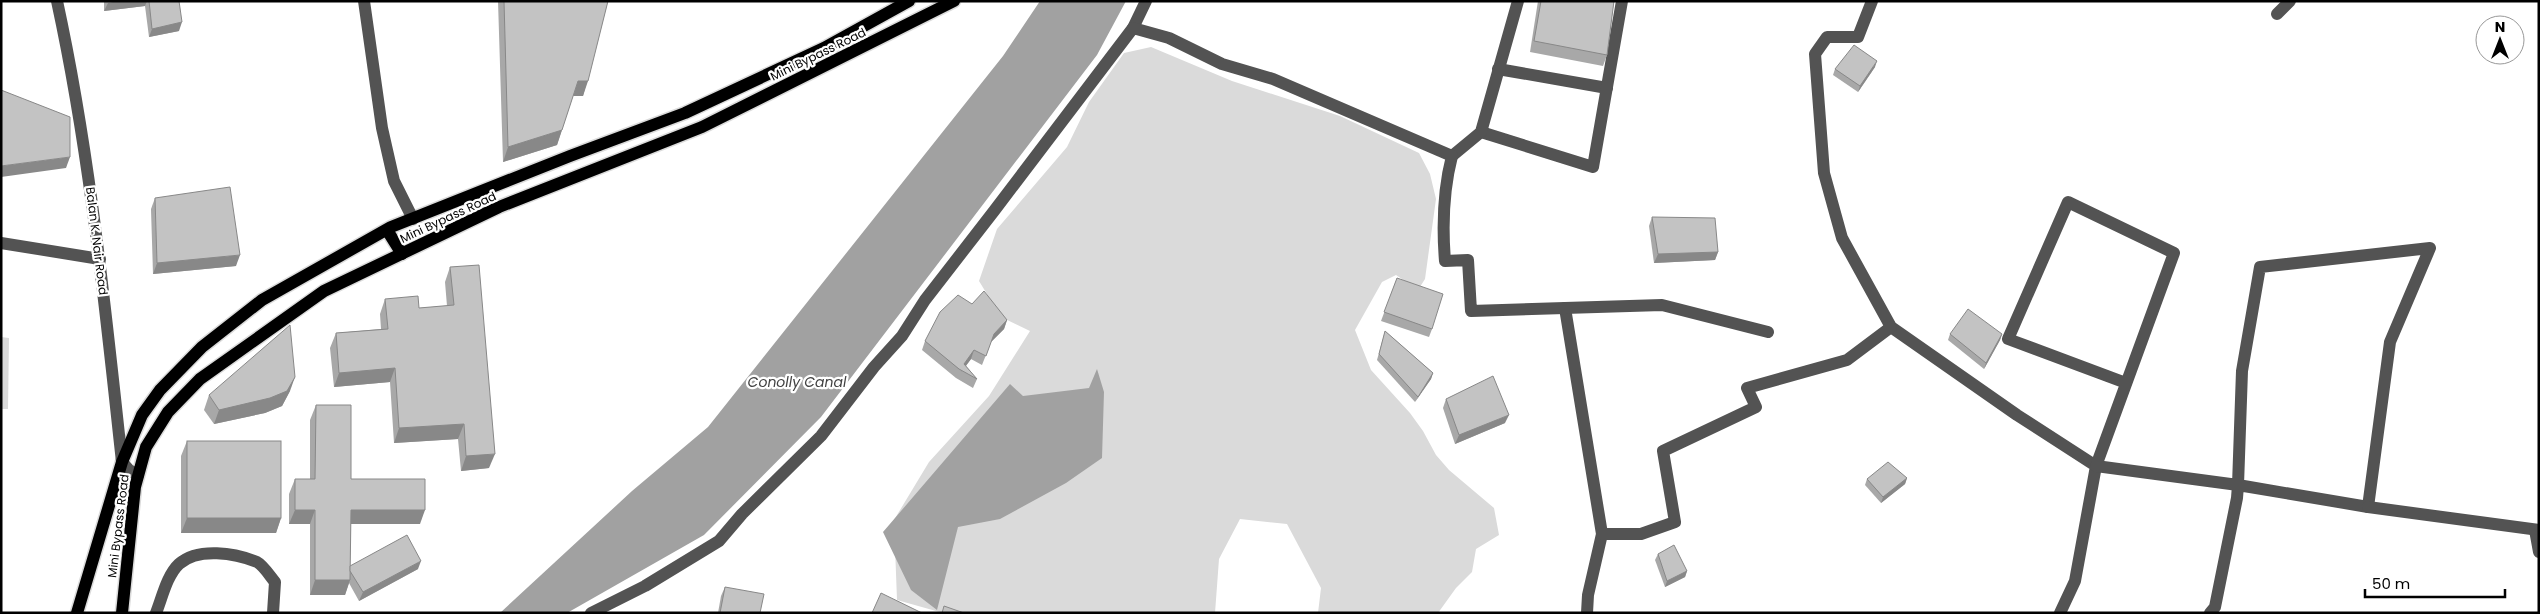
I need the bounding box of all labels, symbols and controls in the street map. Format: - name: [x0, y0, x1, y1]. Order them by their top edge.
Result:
- north arrow: [2475, 15, 2525, 65]
- text: N: [2495, 17, 2505, 37]
- street label: Mini Bypass Road: [767, 23, 869, 85]
- street label: Balan K. Nair Road: [82, 186, 112, 296]
- street label: Mini Bypass Road: [397, 187, 499, 247]
- water label: Conolly Canal: [748, 372, 847, 392]
- street label: Mini Bypass Road: [103, 473, 133, 579]
- scale bar: [2365, 566, 2505, 598]
- text: 50 m: [2372, 573, 2410, 594]

